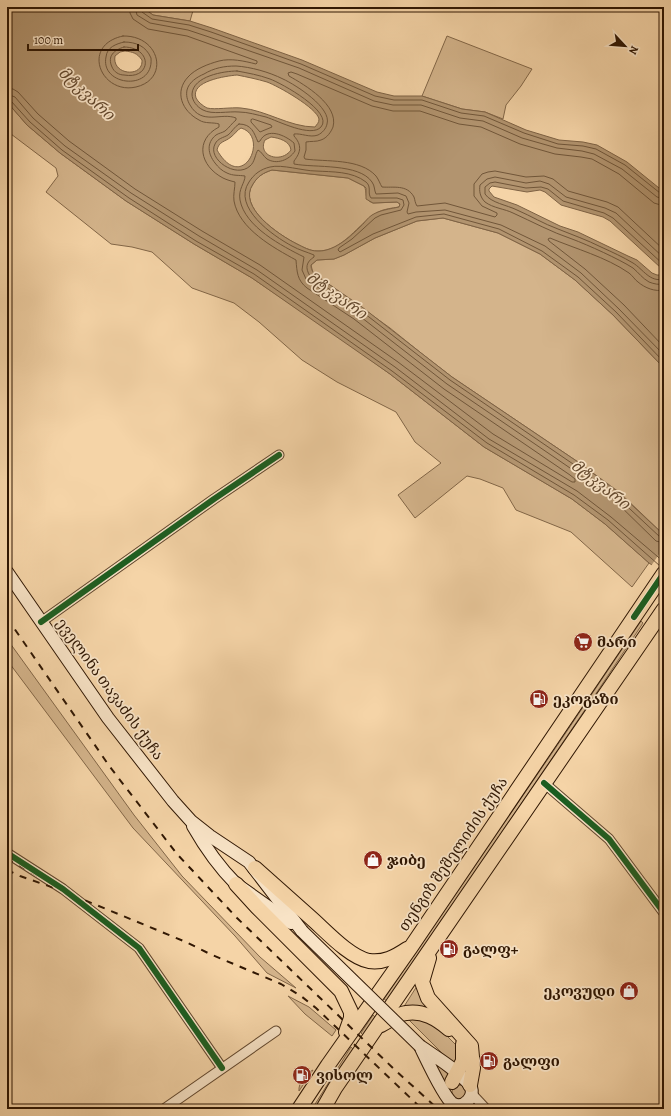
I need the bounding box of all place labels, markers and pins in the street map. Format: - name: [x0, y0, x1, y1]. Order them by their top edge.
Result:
- supermarket icon: მარი: [572, 631, 594, 653]
- place label: მარი: [597, 632, 636, 652]
- fuel station icon: ეკოგაზი: [528, 688, 550, 710]
- place label: ეკოგაზი: [553, 689, 618, 709]
- shop icon: ჯიბე: [362, 849, 384, 871]
- place label: ჯიბე: [387, 850, 426, 870]
- fuel station icon: გალფ+: [438, 938, 460, 960]
- place label: გალფ+: [463, 939, 519, 959]
- shop icon: ეკოვუდი: [618, 980, 640, 1002]
- place label: ეკოვუდი: [543, 981, 615, 1001]
- fuel station icon: გალფი: [478, 1050, 500, 1072]
- place label: გალფი: [503, 1051, 560, 1071]
- fuel station icon: ვისოლ: [291, 1064, 313, 1086]
- place label: ვისოლ: [316, 1065, 373, 1085]

